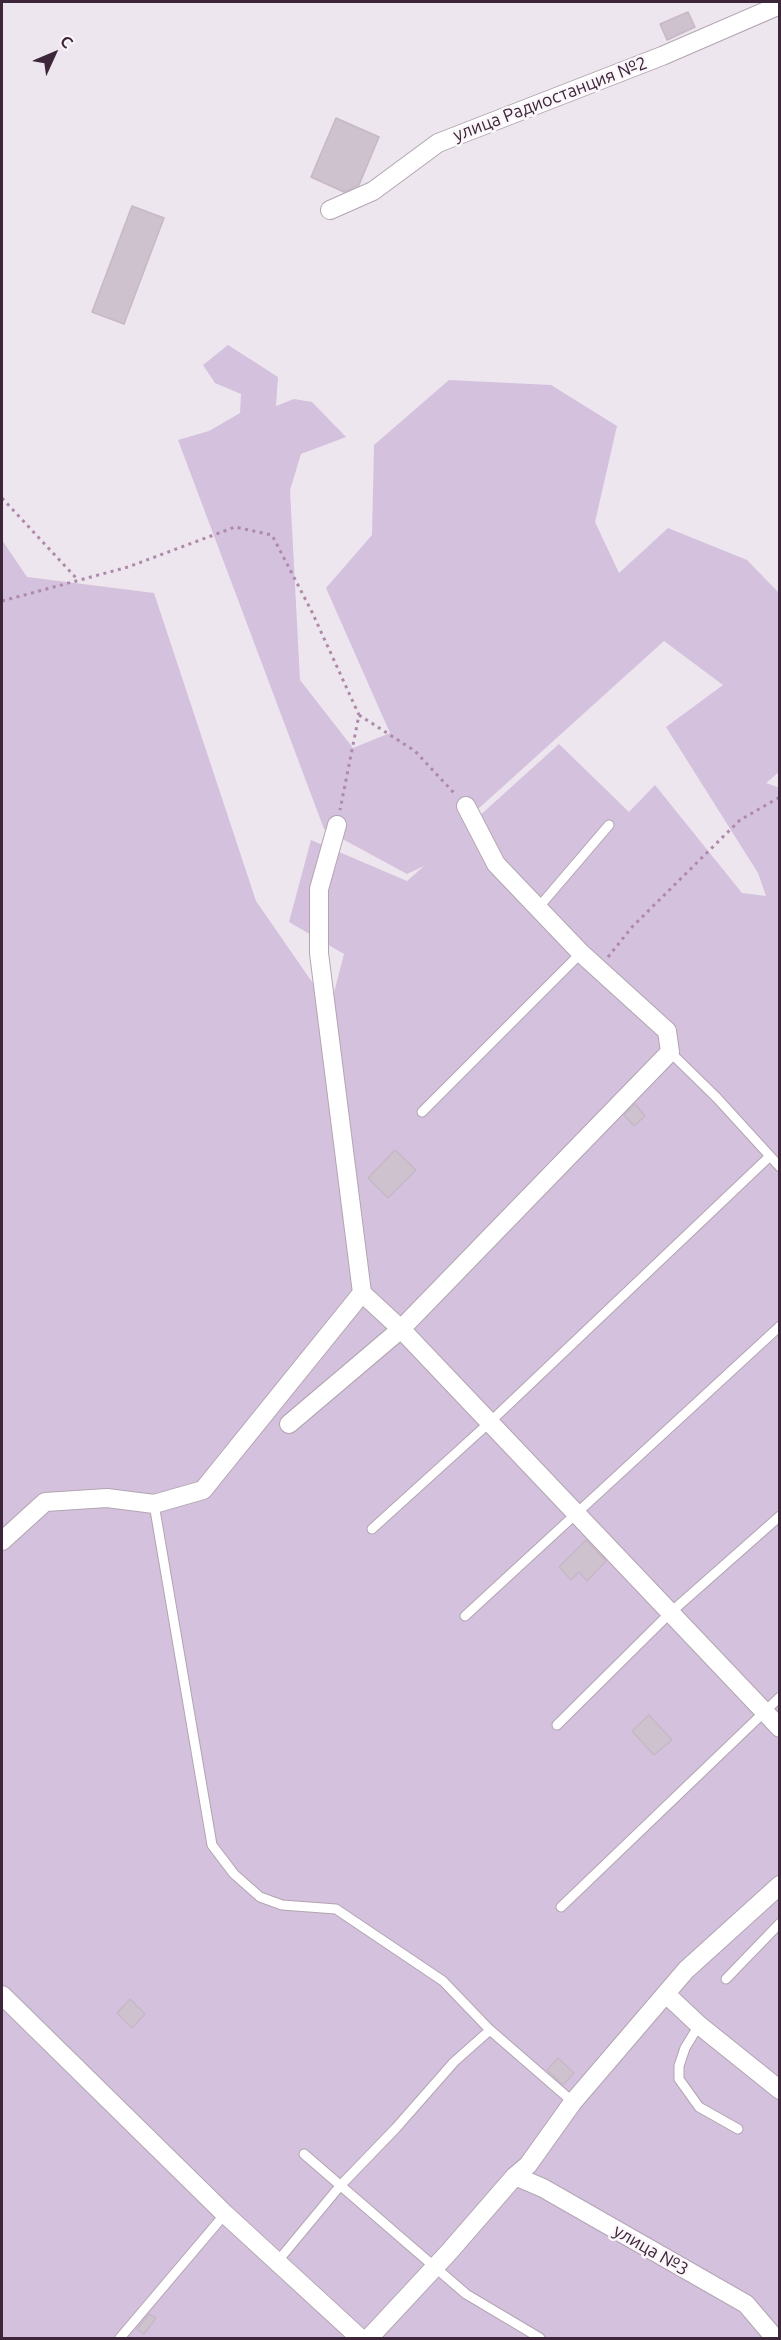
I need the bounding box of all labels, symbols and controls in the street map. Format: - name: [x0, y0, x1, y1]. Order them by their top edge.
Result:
- north arrow: [24, 24, 84, 84]
- text: С: [57, 32, 77, 51]
- street label: улица Радиостанция №2: [450, 52, 650, 146]
- street label: улица №3: [610, 2220, 692, 2280]

